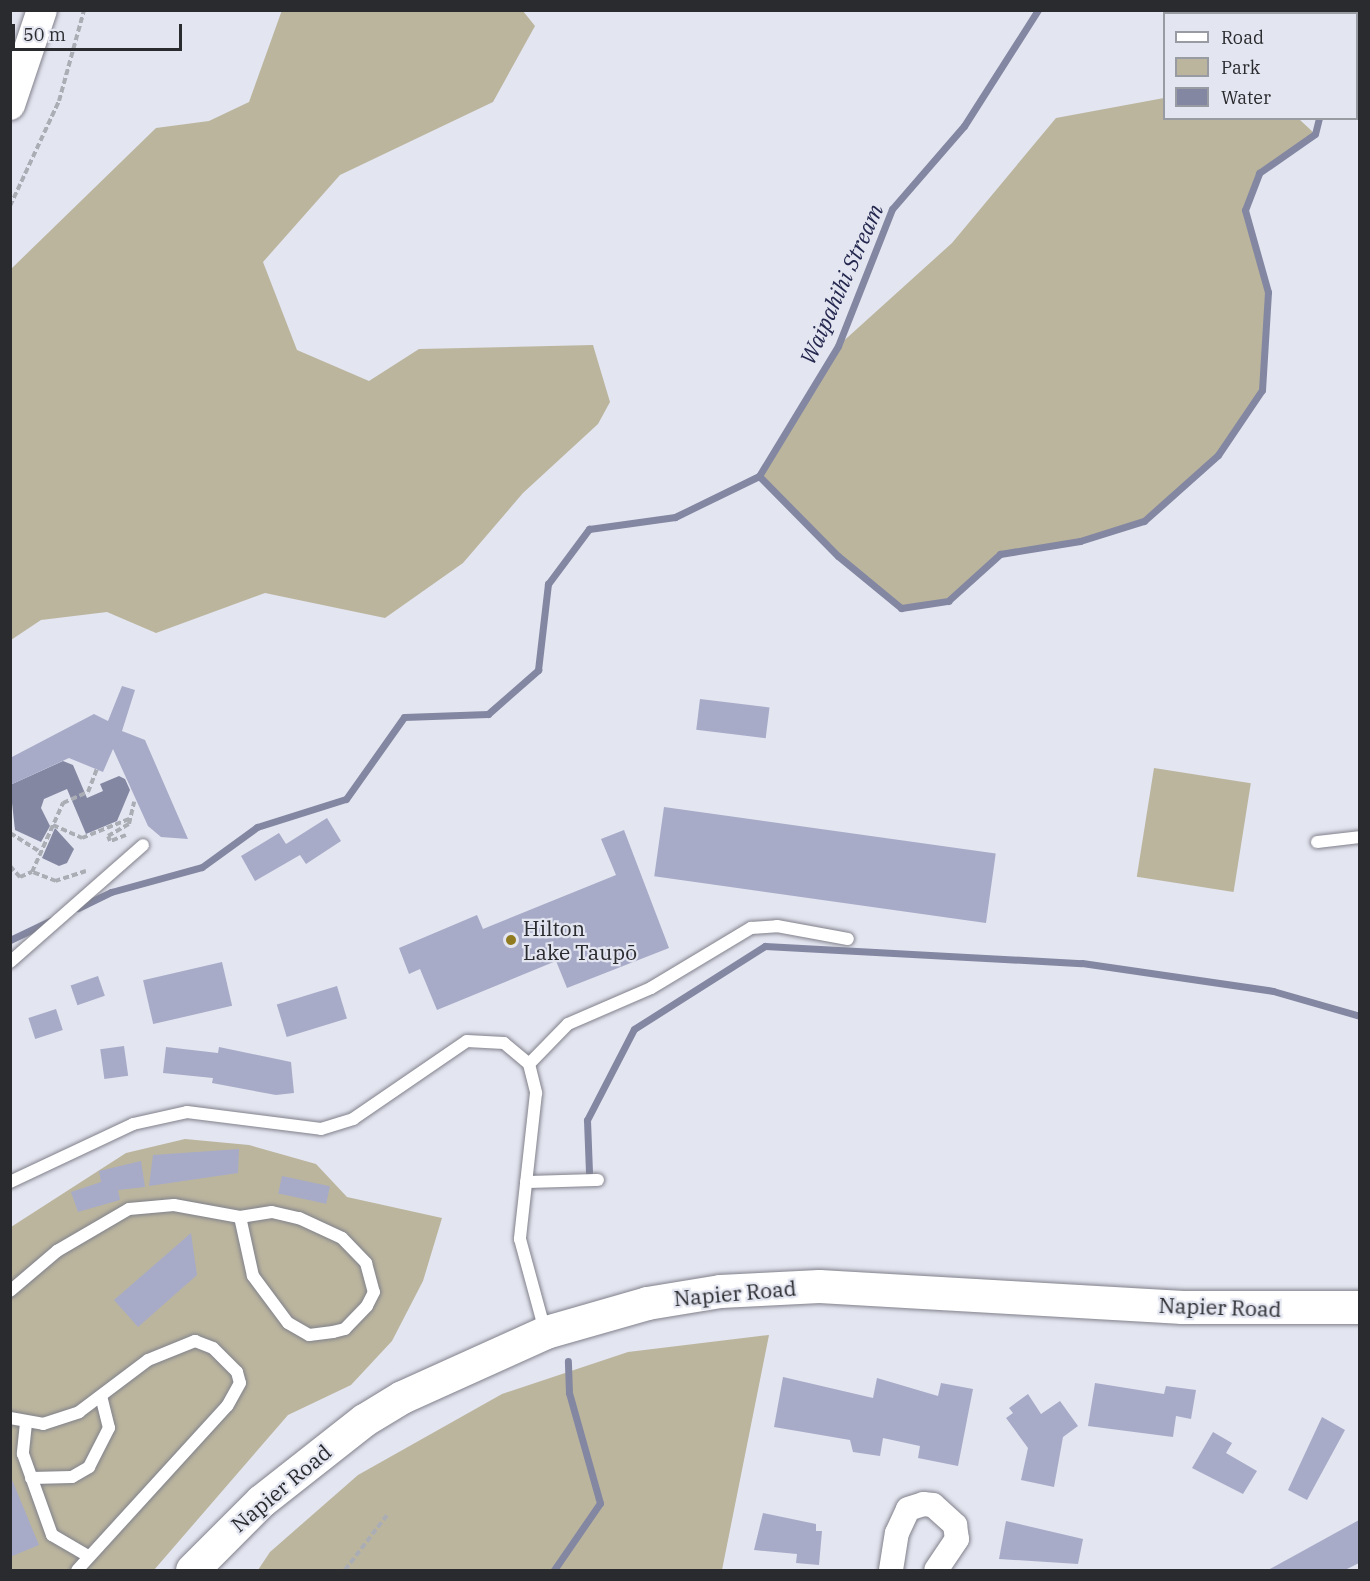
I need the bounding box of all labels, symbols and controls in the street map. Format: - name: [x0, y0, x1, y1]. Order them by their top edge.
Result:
- scale bar: [15, 12, 184, 50]
- legend: [1163, 12, 1358, 120]
- text: 50 m: [23, 23, 66, 46]
- text: Road: [1221, 26, 1264, 49]
- text: Park: [1221, 56, 1260, 79]
- text: Water: [1221, 86, 1271, 109]
- water label: Waipahihi Stream: [794, 200, 888, 368]
- place label: Hilton Lake Taupō: [523, 915, 637, 965]
- marker: Hilton Lake Taupō: [504, 933, 518, 947]
- street label: Napier Road: [673, 1275, 797, 1311]
- street label: Napier Road: [1158, 1292, 1282, 1322]
- street label: Napier Road: [226, 1439, 336, 1537]

